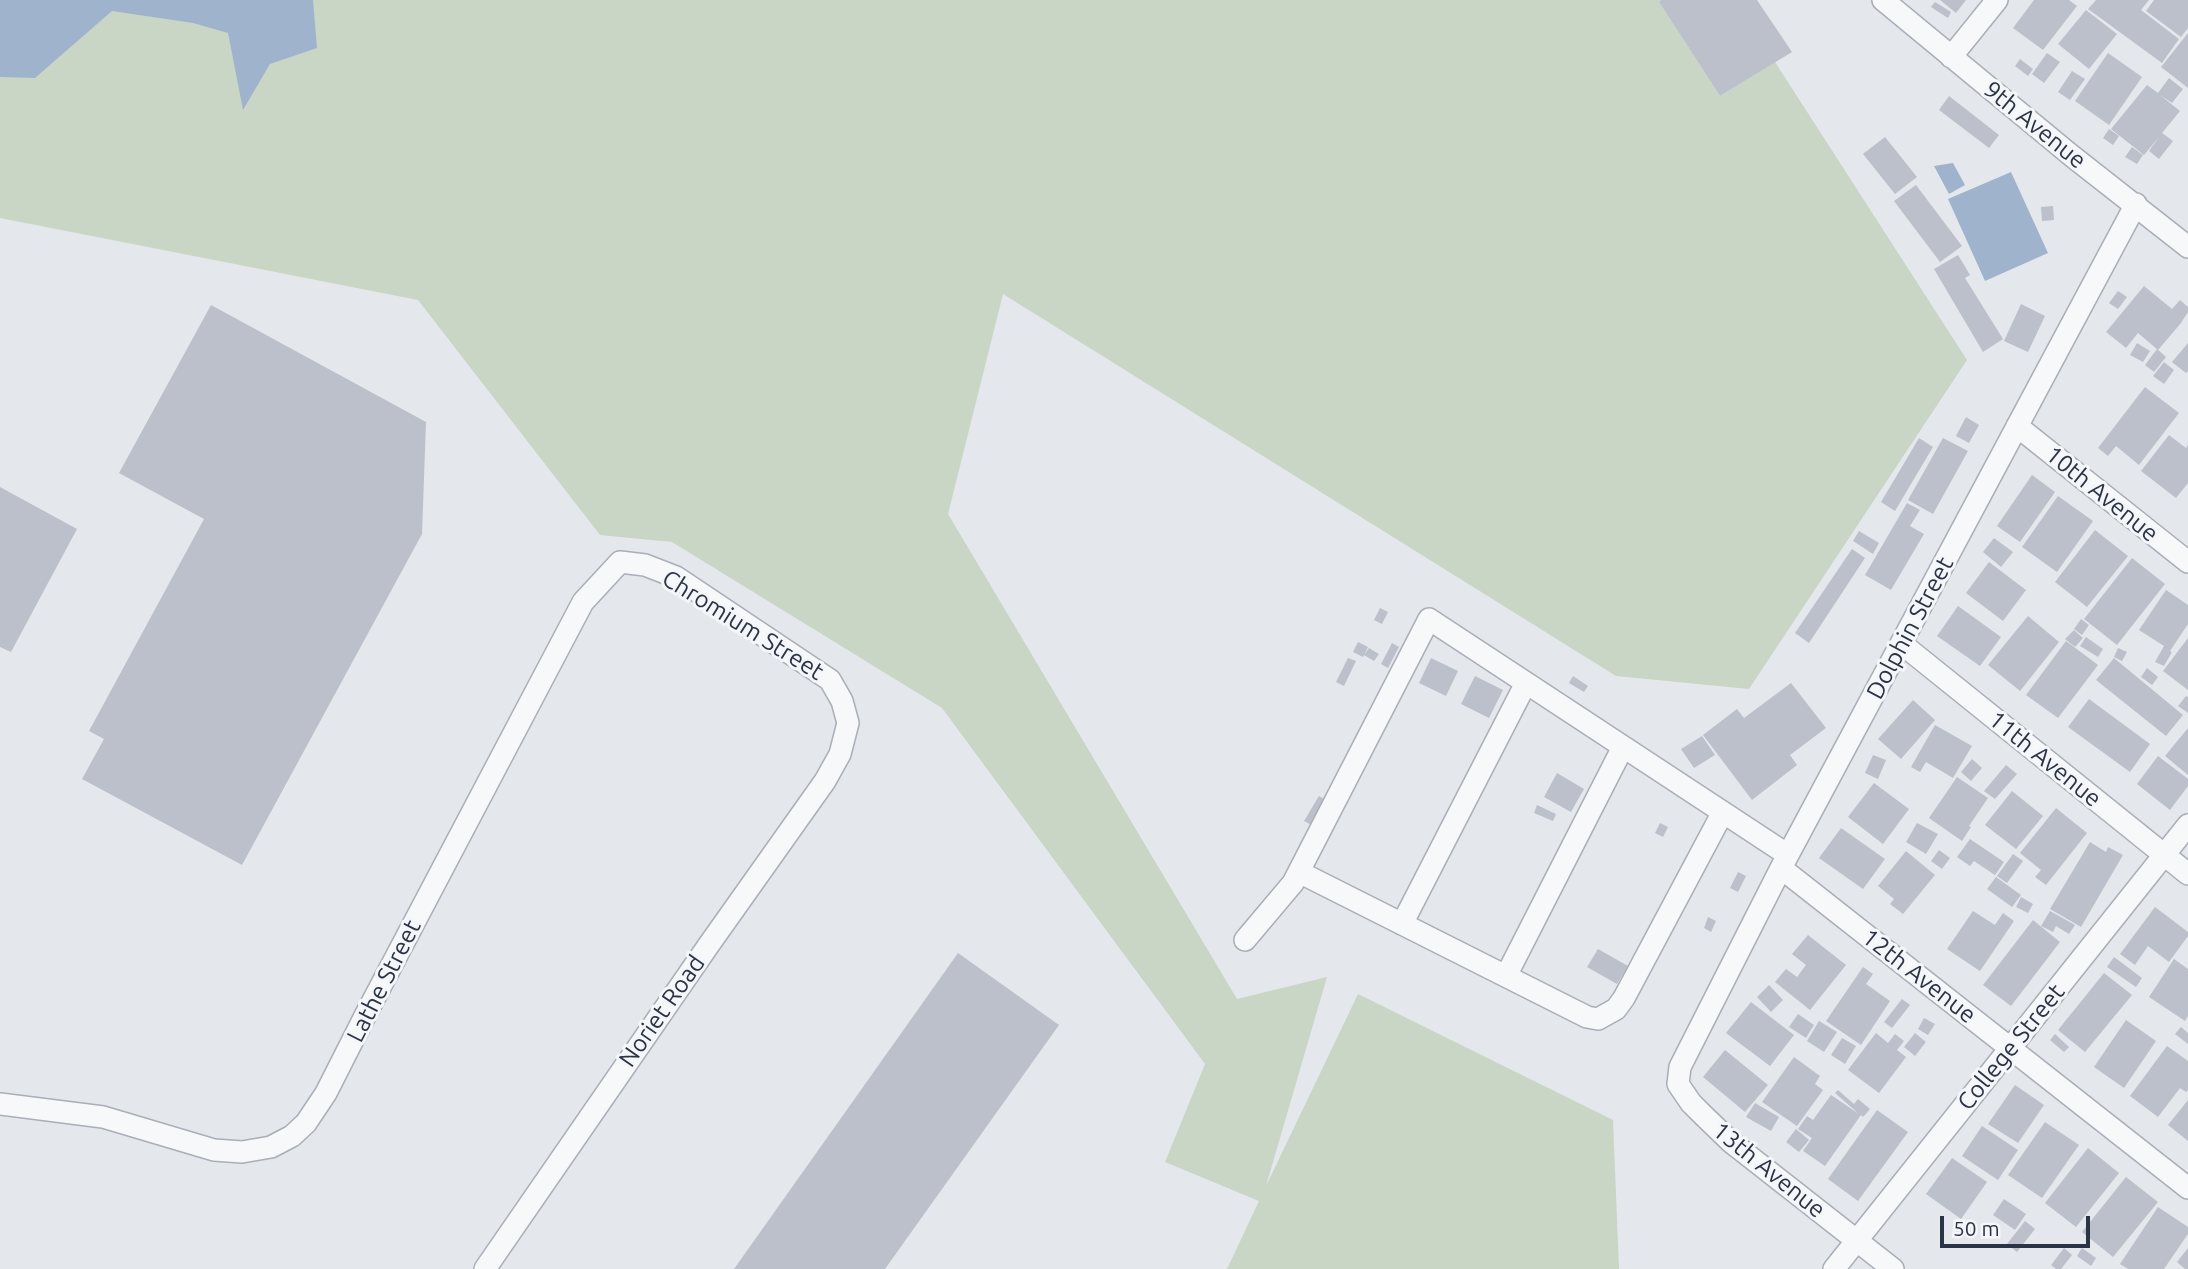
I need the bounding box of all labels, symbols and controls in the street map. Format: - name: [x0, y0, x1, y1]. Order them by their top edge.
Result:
- street label: 9th Avenue: [1978, 75, 2092, 175]
- street label: 10th Avenue: [2040, 440, 2164, 548]
- street label: Dolphin Street: [1860, 552, 1960, 704]
- street label: Chromium Street: [657, 564, 829, 686]
- street label: 11th Avenue: [1983, 705, 2107, 813]
- street label: Lathe Street: [341, 915, 427, 1047]
- street label: 12th Avenue: [1856, 923, 1982, 1029]
- street label: Noriet Road: [613, 950, 711, 1072]
- street label: College Street: [1951, 978, 2071, 1116]
- street label: 13th Avenue: [1707, 1116, 1831, 1224]
- scale bar: [1943, 1202, 2094, 1246]
- text: 50 m: [1953, 1216, 2000, 1240]

